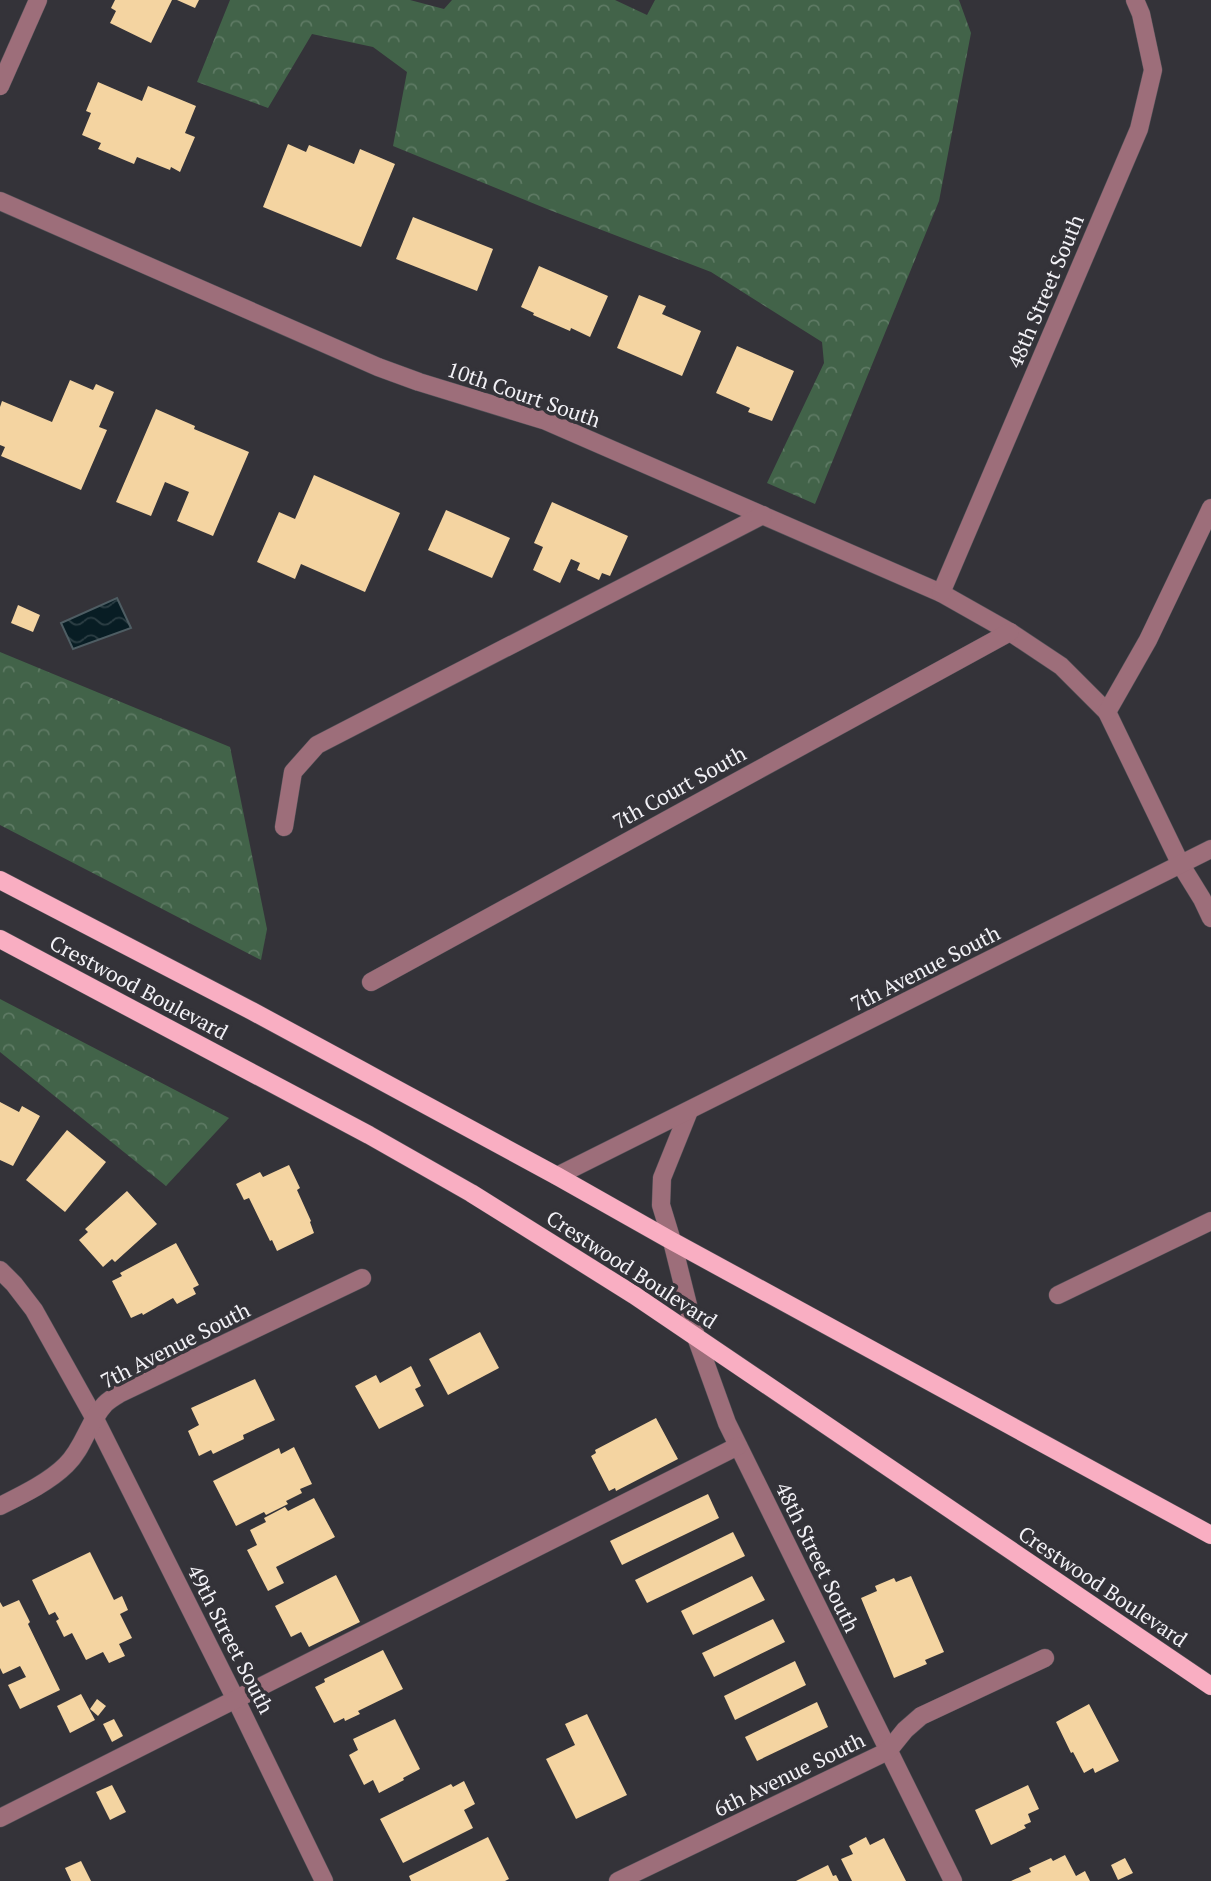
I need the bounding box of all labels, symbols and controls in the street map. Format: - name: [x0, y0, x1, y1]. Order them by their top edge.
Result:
- street label: 48th Street South: [1000, 210, 1090, 372]
- street label: 10th Court South: [444, 355, 604, 433]
- street label: 7th Court South: [607, 739, 751, 835]
- street label: 7th Avenue South: [846, 918, 1004, 1018]
- street label: Crestwood Boulevard: [45, 928, 233, 1046]
- street label: Crestwood Boulevard: [541, 1203, 723, 1335]
- street label: 7th Avenue South: [96, 1295, 254, 1395]
- street label: 48th Street South: [770, 1477, 866, 1637]
- street label: Crestwood Boulevard: [1013, 1519, 1193, 1653]
- street label: 49th Street South: [181, 1560, 281, 1718]
- street label: 6th Avenue South: [709, 1725, 869, 1823]

